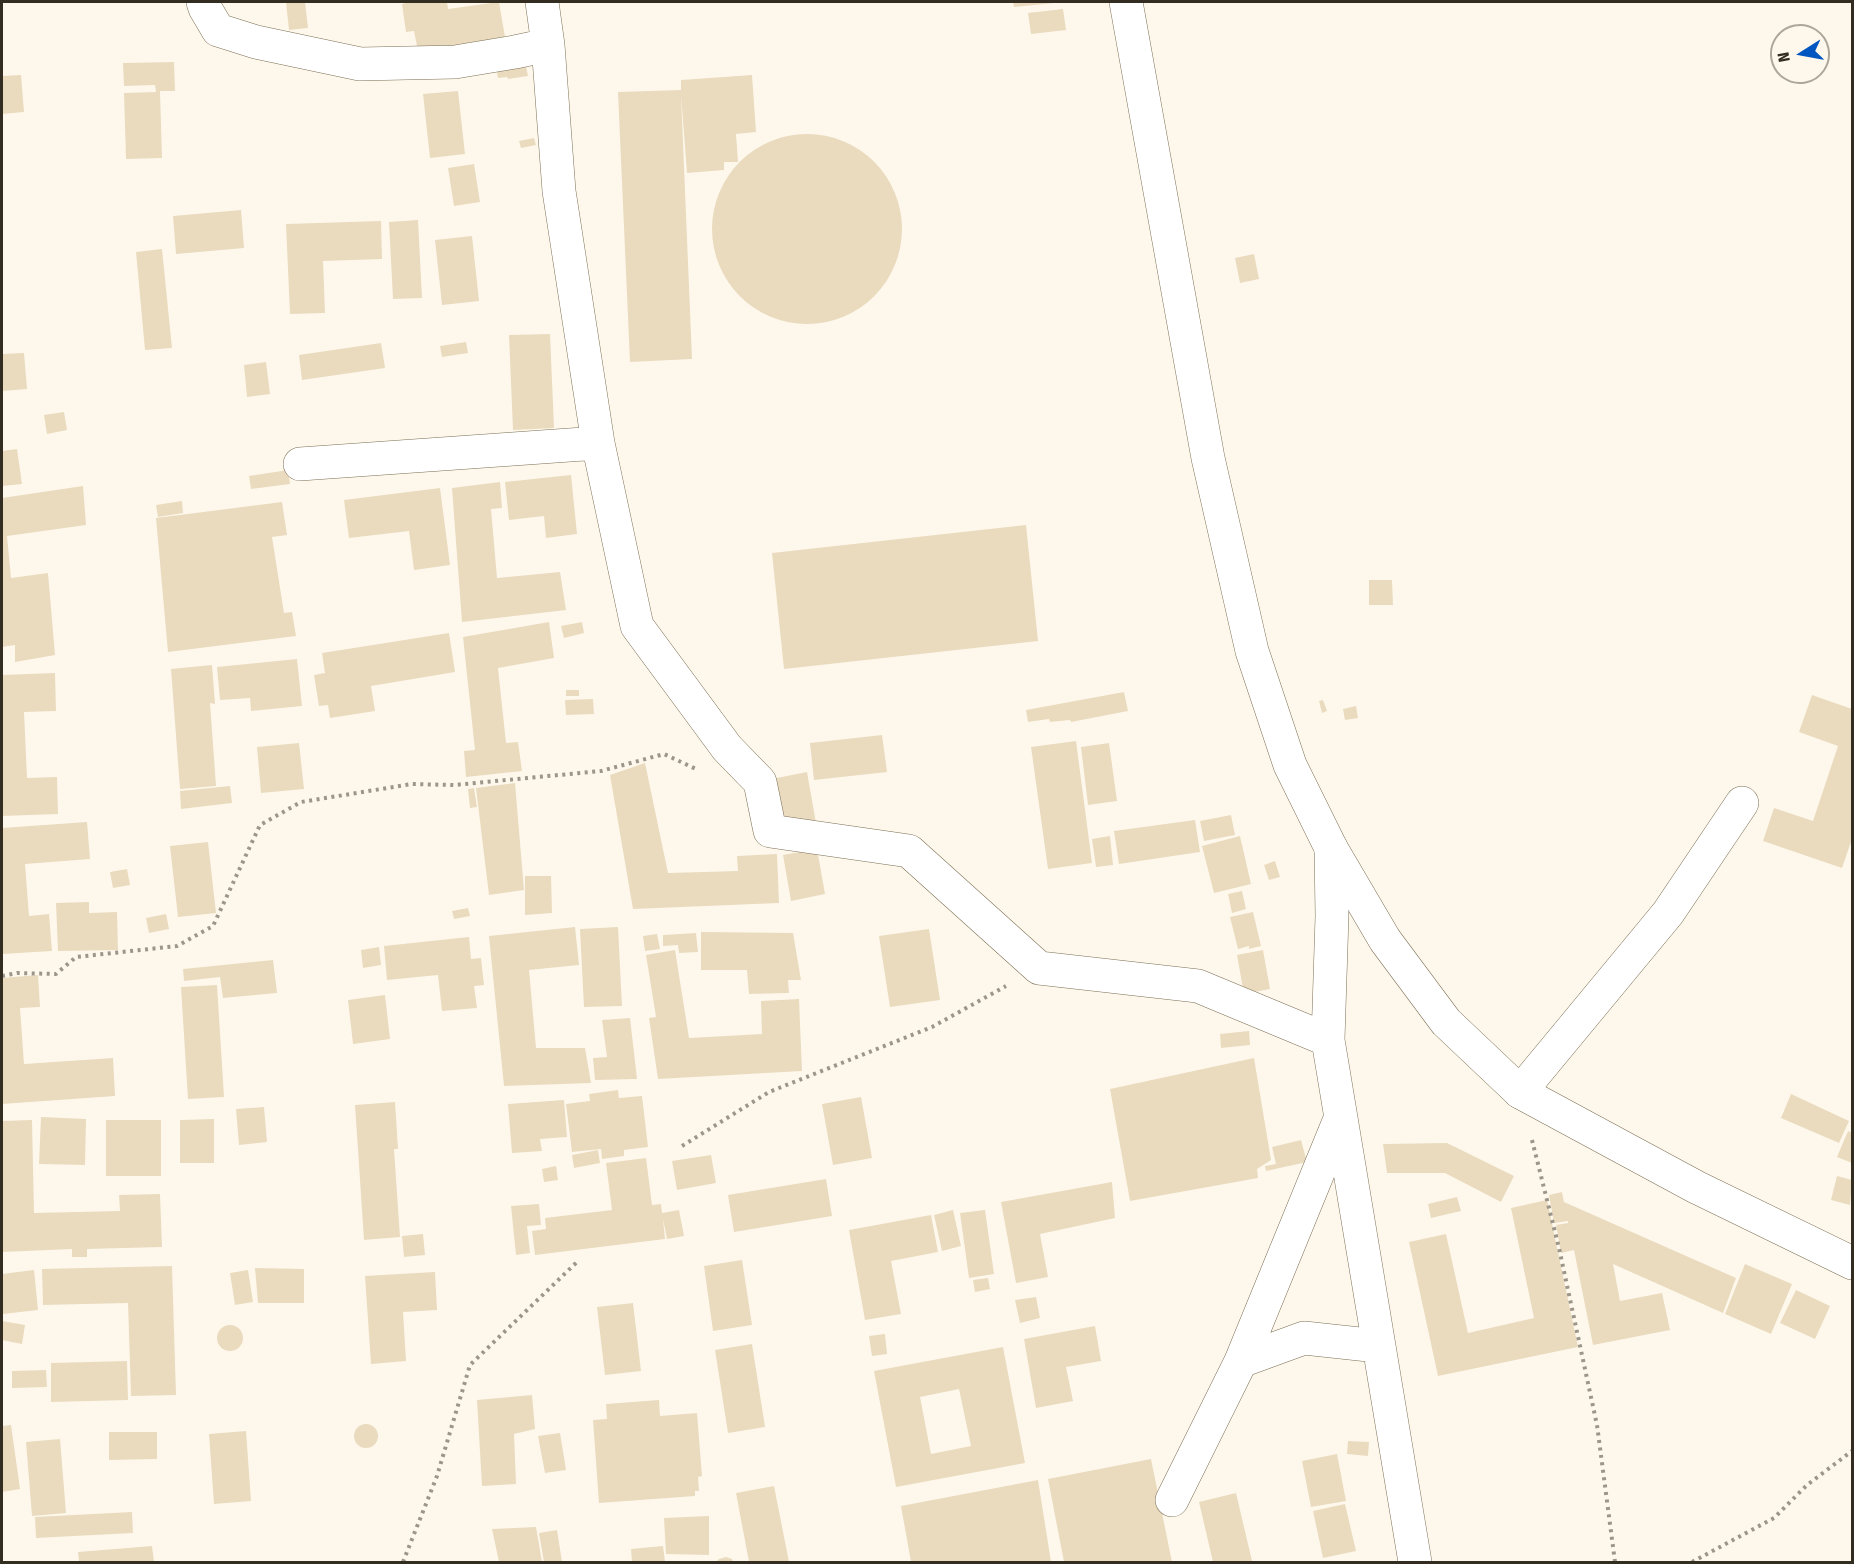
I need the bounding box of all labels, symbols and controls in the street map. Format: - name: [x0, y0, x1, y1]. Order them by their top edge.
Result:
- north arrow: [1770, 24, 1830, 84]
- text: N: [1774, 51, 1794, 64]

